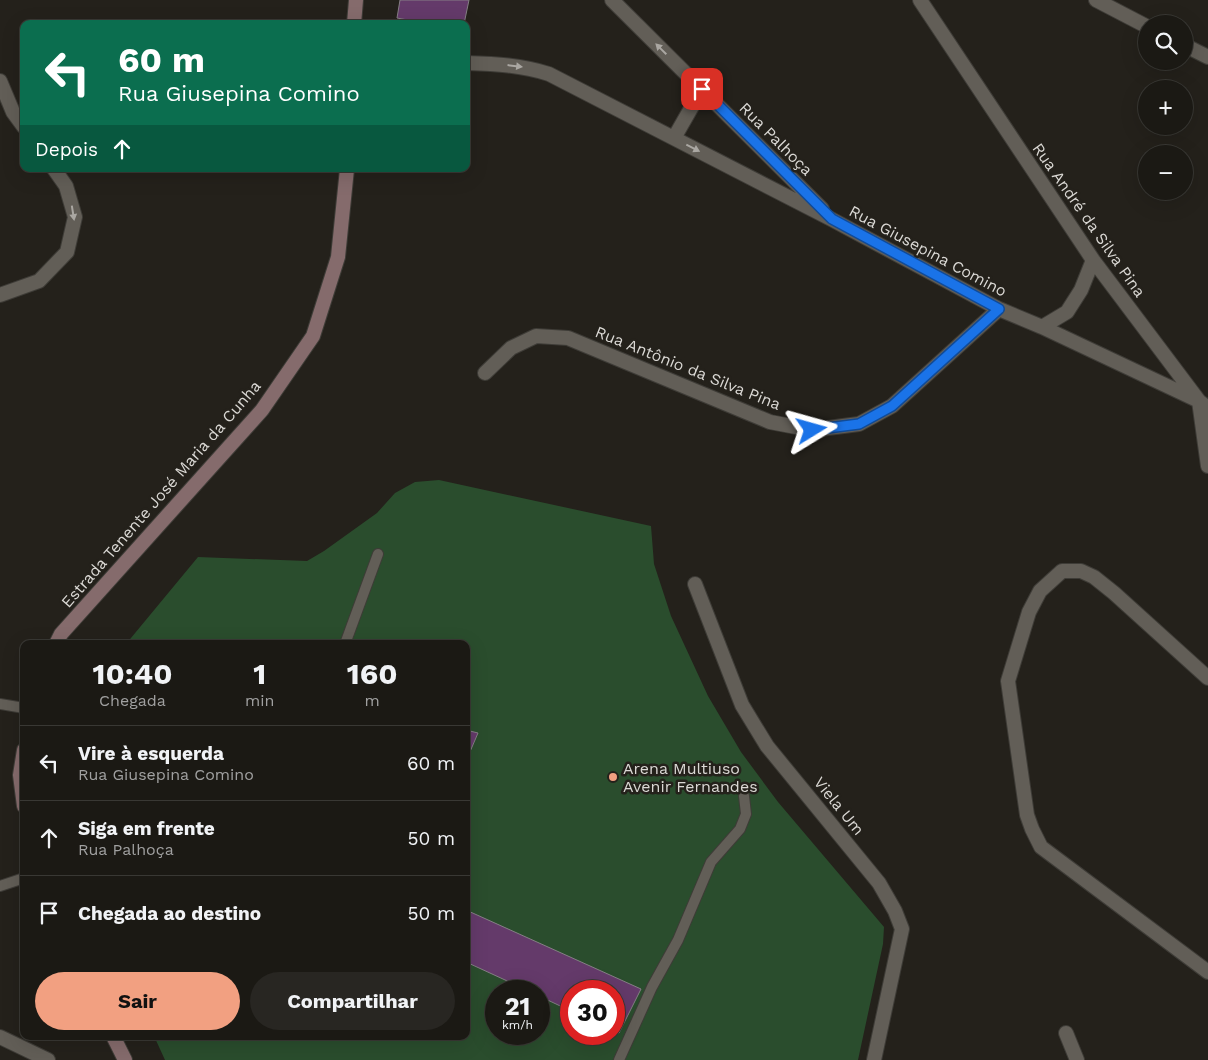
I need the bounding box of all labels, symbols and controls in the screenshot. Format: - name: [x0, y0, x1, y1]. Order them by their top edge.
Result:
- map controls: [1138, 15, 1193, 200]
- button: search: [1138, 15, 1193, 70]
- text: 60 m: [118, 39, 205, 81]
- icon: left: [35, 40, 100, 105]
- one-way arrow: [655, 43, 667, 55]
- one-way arrow: [507, 62, 523, 70]
- pin: [681, 68, 723, 110]
- icon: arrive: [688, 75, 716, 103]
- button: +: [1138, 80, 1193, 135]
- text: Rua Giusepina Comino: [118, 81, 360, 106]
- street label: Rua Palhoça: [735, 98, 817, 180]
- icon: ahead: [108, 135, 136, 163]
- text: Depois: [35, 138, 98, 161]
- street label: Rua André da Silva Pina: [1029, 139, 1149, 301]
- one-way arrow: [686, 144, 701, 152]
- button: −: [1138, 145, 1193, 200]
- street label: Rua Giusepina Comino: [846, 201, 1010, 301]
- one-way arrow: [69, 205, 77, 221]
- street label: Rua Antônio da Silva Pina: [593, 322, 783, 414]
- street label: Estrada Tenente José Maria da Cunha: [57, 377, 265, 611]
- position arrow: [785, 403, 837, 455]
- text: 10:40: [92, 656, 172, 691]
- text: 1: [253, 656, 266, 691]
- text: 160: [347, 656, 398, 691]
- text: Chegada: [99, 691, 166, 710]
- text: min: [245, 691, 274, 710]
- text: m: [365, 691, 380, 710]
- text: Vire à esquerda: [78, 742, 224, 765]
- icon: left: [35, 749, 63, 777]
- text: 60 m: [407, 752, 455, 775]
- place label: Arena Multiuso Avenir Fernandes: [623, 759, 758, 796]
- text: Rua Giusepina Comino: [78, 765, 254, 784]
- marker: Arena Multiuso Avenir Fernandes: [607, 771, 619, 783]
- street label: Viela Um: [810, 773, 868, 839]
- text: Siga em frente: [78, 817, 215, 840]
- icon: ahead: [35, 824, 63, 852]
- text: 50 m: [408, 827, 455, 850]
- text: Rua Palhoça: [78, 840, 174, 859]
- icon: arrive: [35, 899, 63, 927]
- text: Chegada ao destino: [78, 902, 261, 925]
- text: 50 m: [408, 902, 455, 925]
- button: Sair: [35, 972, 240, 1030]
- button: Compartilhar: [250, 972, 455, 1030]
- speed limit sign: 30: [560, 980, 625, 1045]
- text: 21: [505, 992, 530, 1021]
- text: km/h: [502, 1018, 533, 1032]

